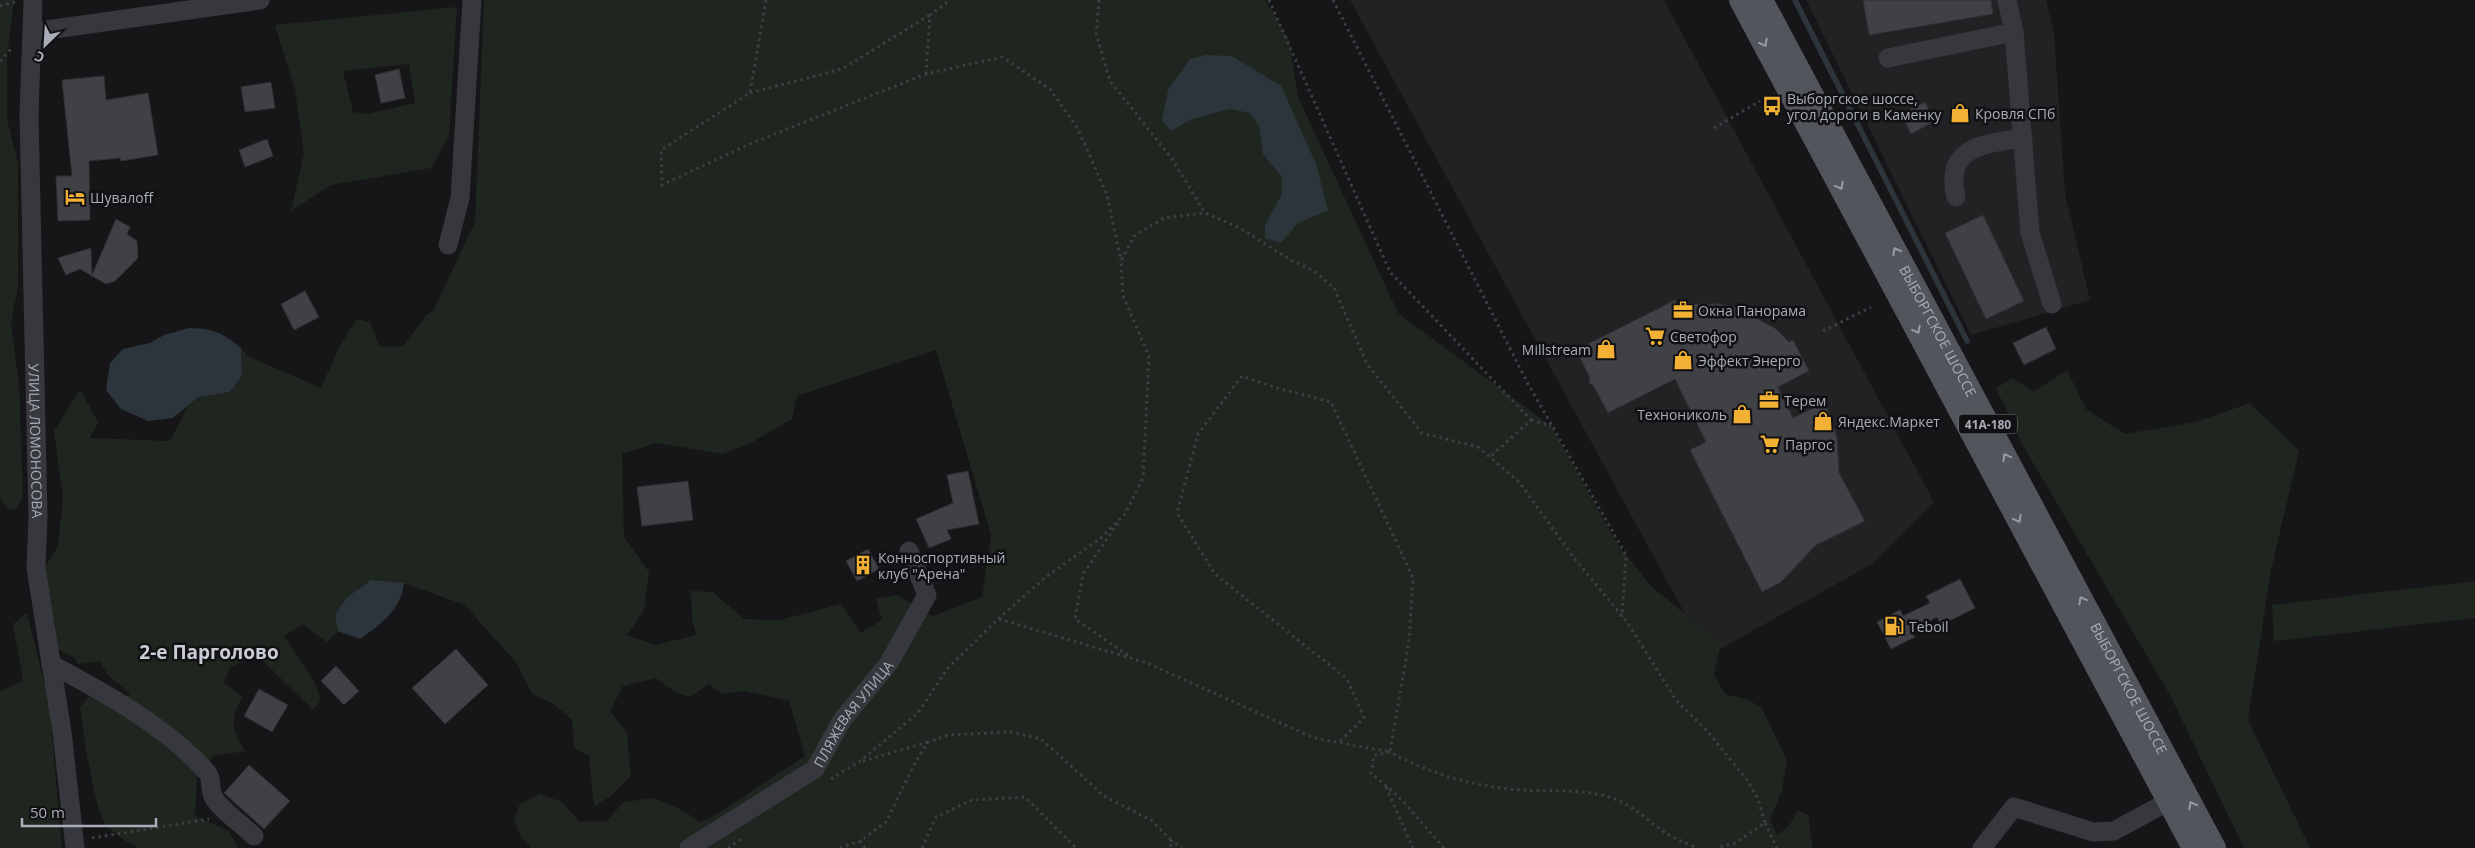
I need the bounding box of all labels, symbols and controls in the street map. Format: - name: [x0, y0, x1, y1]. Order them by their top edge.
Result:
- north arrow: [20, 20, 70, 70]
- one-way arrow: [1757, 38, 1767, 47]
- text: С: [31, 47, 47, 68]
- place label: Выборгское шоссе, угол дороги в Каменку: [1787, 89, 1942, 124]
- bus stop icon: Выборгское шоссе, угол дороги в Каменку: [1761, 95, 1783, 117]
- shop icon: Кровля СПб: [1949, 102, 1971, 124]
- place label: Кровля СПб: [1975, 104, 2055, 123]
- one-way arrow: [1834, 181, 1844, 190]
- hotel icon: Шувалоff: [64, 186, 86, 208]
- place label: Шувалоff: [90, 188, 155, 207]
- one-way arrow: [1892, 248, 1902, 257]
- street label: ВЫБОРГСКОЕ ШОССЕ: [1896, 262, 1982, 400]
- office icon: Окна Панорама: [1672, 299, 1694, 321]
- place label: Окна Панорама: [1698, 301, 1806, 320]
- one-way arrow: [1911, 324, 1921, 333]
- supermarket icon: Светофор: [1644, 325, 1666, 347]
- place label: Светофор: [1670, 327, 1737, 346]
- shop icon: Millstream: [1595, 338, 1617, 360]
- place label: Millstream: [1522, 340, 1591, 359]
- shop icon: Эффект Энерго: [1672, 349, 1694, 371]
- place label: Эффект Энерго: [1698, 351, 1801, 370]
- street label: УЛИЦА ЛОМОНОСОВА: [25, 363, 48, 519]
- office icon: Терем: [1758, 389, 1780, 411]
- place label: Терем: [1784, 391, 1826, 410]
- shop icon: Технониколь: [1731, 403, 1753, 425]
- place label: Технониколь: [1637, 405, 1727, 424]
- shop icon: Яндекс.Маркет: [1812, 410, 1834, 432]
- place label: Яндекс.Маркет: [1838, 412, 1940, 431]
- road number: 41А-180: [1959, 414, 2017, 434]
- supermarket icon: Паргос: [1759, 433, 1781, 455]
- place label: Паргос: [1785, 435, 1833, 454]
- one-way arrow: [2002, 453, 2012, 462]
- one-way arrow: [2012, 514, 2022, 523]
- place label: Конноспортивный клуб "Арена": [878, 548, 1006, 583]
- building icon: Конноспортивный клуб "Арена": [852, 554, 874, 576]
- one-way arrow: [2078, 596, 2088, 605]
- fuel station icon: Teboil: [1883, 615, 1905, 637]
- place label: Teboil: [1909, 617, 1949, 636]
- street label: ВЫБОРГСКОЕ ШОССЕ: [2087, 619, 2172, 757]
- district label: 2-е Парголово: [139, 639, 279, 665]
- street label: ПЛЯЖЕВАЯ УЛИЦА: [808, 656, 897, 770]
- scale bar: [22, 796, 156, 828]
- one-way arrow: [2188, 801, 2198, 810]
- text: 50 m: [30, 802, 65, 822]

